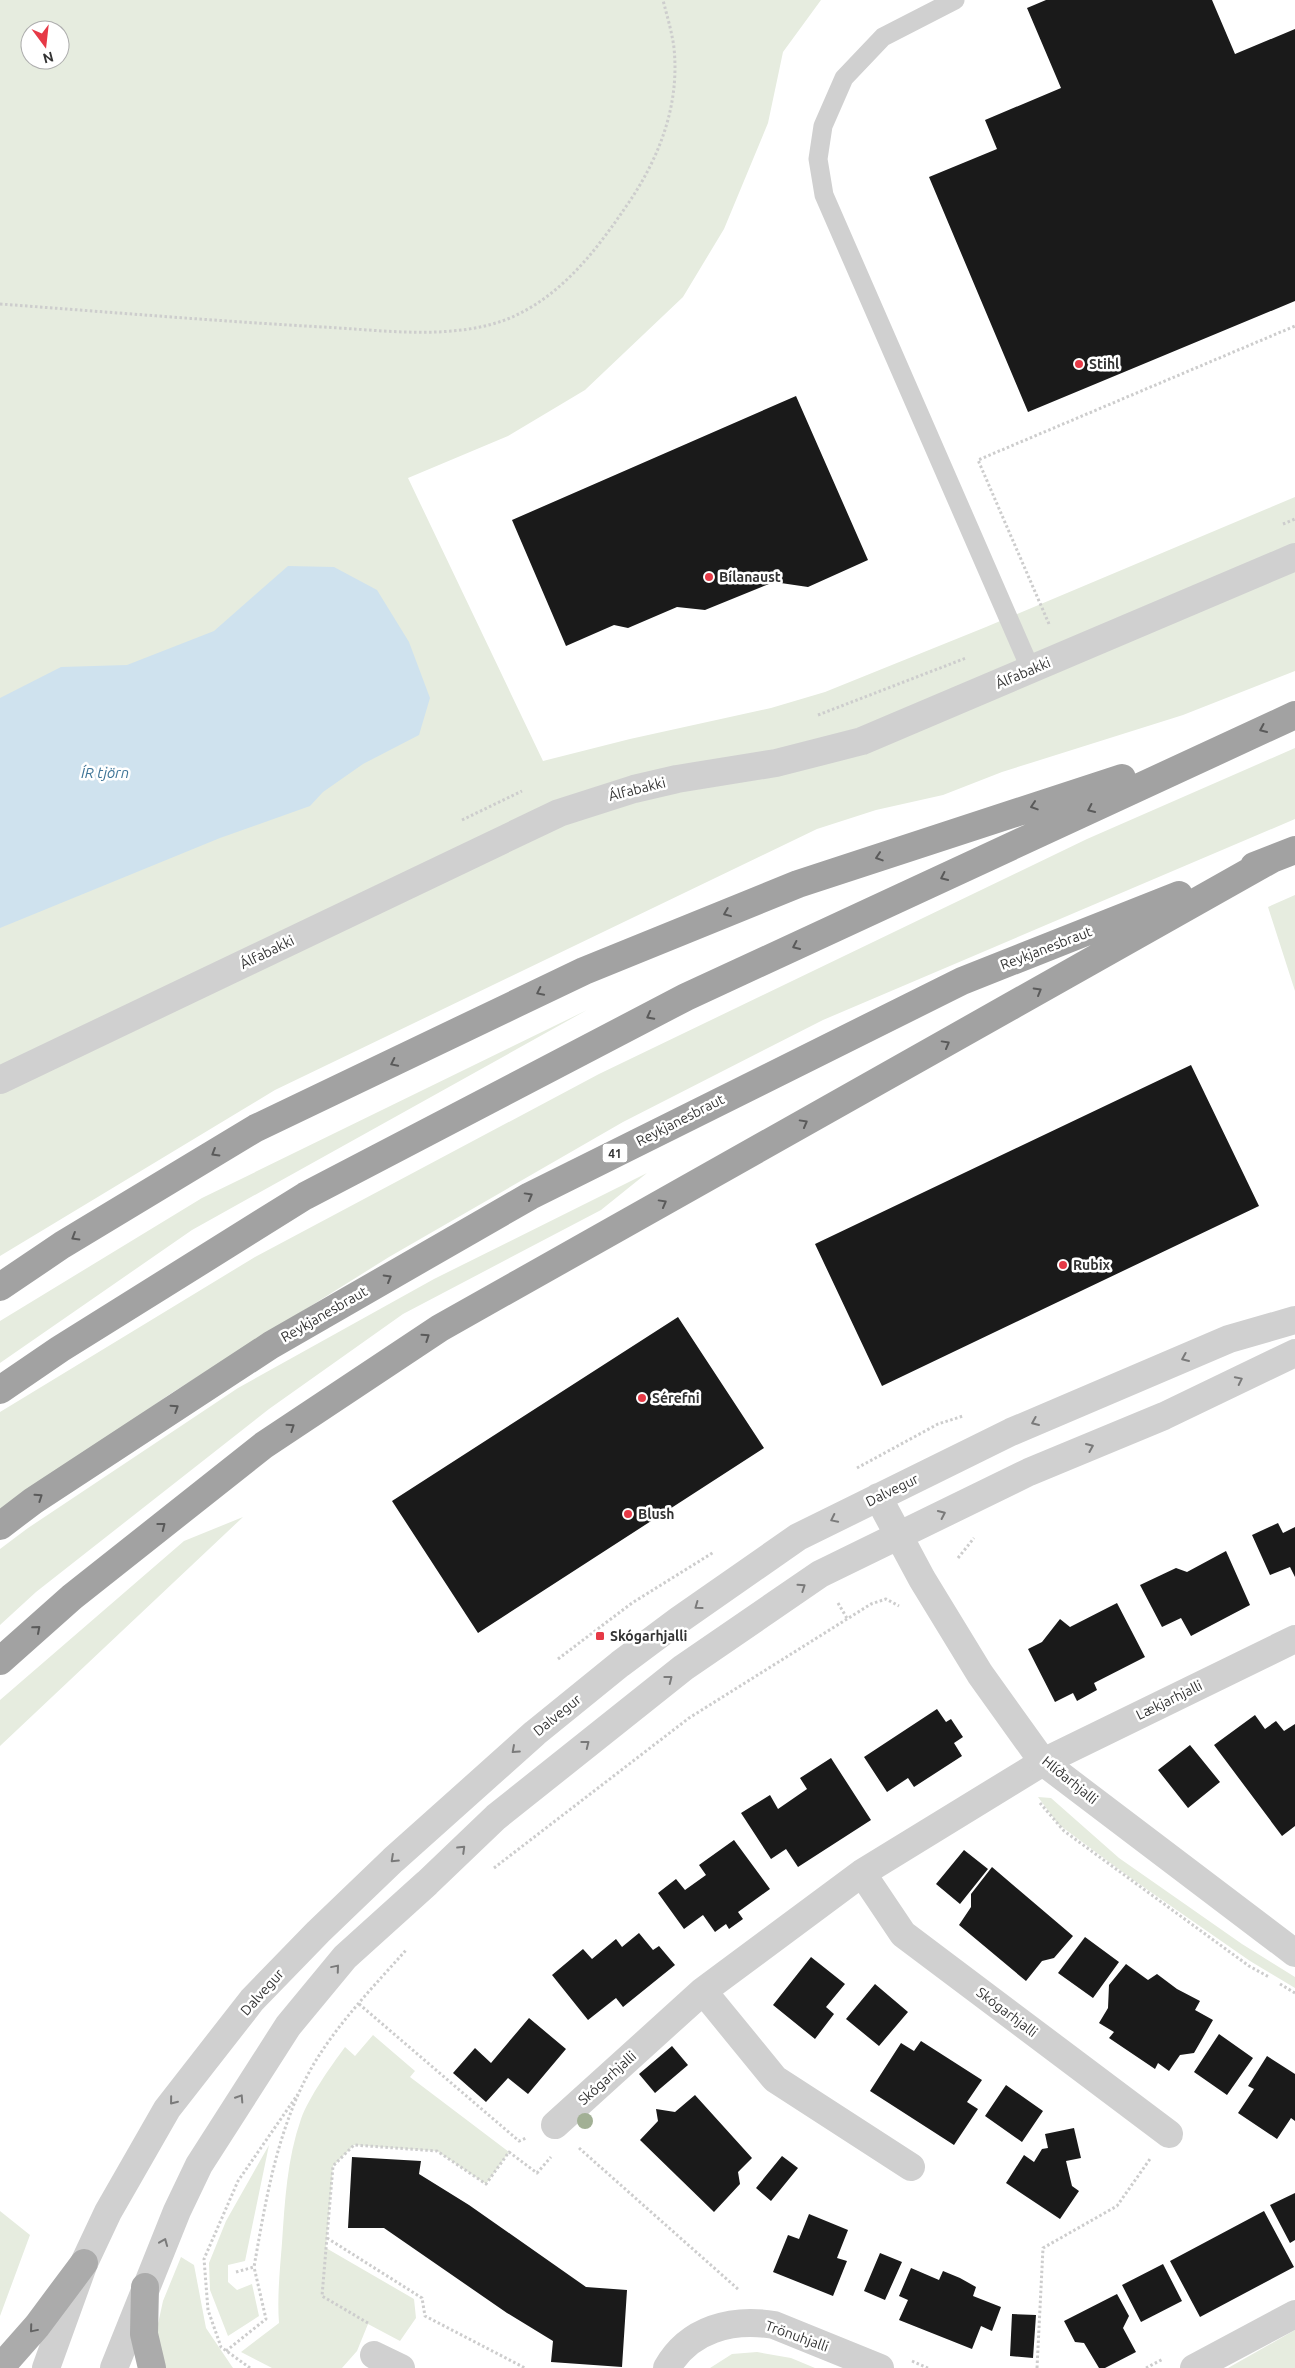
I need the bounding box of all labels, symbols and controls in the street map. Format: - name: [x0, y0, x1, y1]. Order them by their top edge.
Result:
- north arrow: [20, 20, 70, 70]
- text: N: [41, 48, 55, 67]
- place label: Stihl: [1089, 356, 1119, 372]
- marker: Stihl: [1073, 358, 1085, 370]
- place label: Bílanaust: [719, 569, 781, 585]
- marker: Bílanaust: [703, 571, 715, 583]
- street label: Álfabakki: [993, 653, 1053, 692]
- one-way arrow: [1259, 723, 1268, 734]
- water label: ÍR tjörn: [81, 764, 129, 781]
- street label: Álfabakki: [607, 773, 667, 804]
- one-way arrow: [1030, 801, 1038, 811]
- one-way arrow: [1087, 802, 1096, 813]
- one-way arrow: [876, 852, 884, 862]
- one-way arrow: [940, 871, 949, 881]
- one-way arrow: [723, 907, 732, 917]
- street label: Reykjanesbraut: [998, 923, 1095, 973]
- street label: Álfabakki: [237, 931, 297, 972]
- one-way arrow: [792, 940, 801, 950]
- one-way arrow: [536, 986, 545, 997]
- one-way arrow: [1033, 988, 1042, 998]
- one-way arrow: [646, 1010, 655, 1020]
- one-way arrow: [941, 1040, 950, 1050]
- one-way arrow: [390, 1056, 399, 1067]
- street label: Reykjanesbraut: [633, 1091, 727, 1149]
- one-way arrow: [799, 1120, 808, 1130]
- road number: 41: [602, 1144, 628, 1162]
- one-way arrow: [211, 1147, 220, 1157]
- one-way arrow: [524, 1193, 533, 1203]
- one-way arrow: [657, 1199, 666, 1209]
- one-way arrow: [72, 1230, 81, 1240]
- place label: Rubix: [1073, 1257, 1111, 1273]
- marker: Rubix: [1057, 1259, 1069, 1271]
- one-way arrow: [383, 1274, 392, 1284]
- street label: Reykjanesbraut: [278, 1283, 370, 1345]
- one-way arrow: [421, 1334, 430, 1343]
- one-way arrow: [1181, 1353, 1189, 1363]
- one-way arrow: [1234, 1376, 1243, 1386]
- place label: Sérefni: [652, 1390, 700, 1406]
- marker: Sérefni: [636, 1392, 648, 1404]
- one-way arrow: [169, 1405, 179, 1414]
- one-way arrow: [1031, 1416, 1040, 1427]
- one-way arrow: [285, 1424, 295, 1433]
- one-way arrow: [1086, 1442, 1094, 1452]
- street label: Dalvegur: [863, 1470, 922, 1510]
- one-way arrow: [34, 1494, 43, 1503]
- place label: Blush: [638, 1506, 675, 1522]
- marker: Blush: [622, 1508, 634, 1520]
- one-way arrow: [937, 1510, 946, 1520]
- one-way arrow: [831, 1513, 840, 1523]
- one-way arrow: [156, 1523, 165, 1531]
- one-way arrow: [796, 1584, 806, 1593]
- one-way arrow: [695, 1601, 704, 1609]
- one-way arrow: [31, 1626, 40, 1635]
- place label: Skógarhjalli: [610, 1628, 688, 1644]
- marker: Skógarhjalli: [594, 1630, 606, 1642]
- one-way arrow: [663, 1676, 672, 1685]
- street label: Lækjarhjalli: [1133, 1677, 1205, 1723]
- street label: Dalvegur: [530, 1691, 585, 1739]
- one-way arrow: [580, 1741, 590, 1750]
- one-way arrow: [512, 1745, 521, 1754]
- street label: Hlíðarhjalli: [1039, 1753, 1101, 1807]
- one-way arrow: [457, 1846, 466, 1855]
- one-way arrow: [391, 1853, 400, 1862]
- one-way arrow: [330, 1964, 339, 1973]
- street label: Dalvegur: [237, 1965, 287, 2018]
- street label: Skógarhjalli: [973, 1984, 1041, 2040]
- street label: Skógarhjalli: [575, 2048, 639, 2108]
- one-way arrow: [170, 2095, 179, 2104]
- one-way arrow: [234, 2095, 243, 2104]
- one-way arrow: [158, 2238, 168, 2246]
- street label: Trönuhjalli: [763, 2317, 831, 2355]
- one-way arrow: [30, 2324, 39, 2333]

